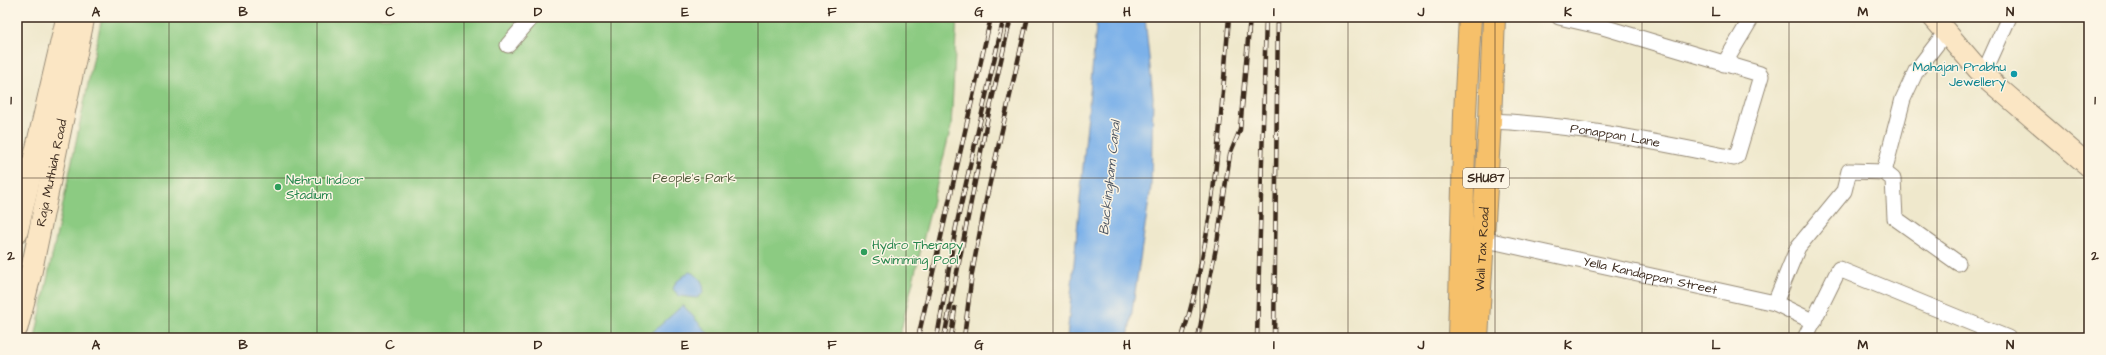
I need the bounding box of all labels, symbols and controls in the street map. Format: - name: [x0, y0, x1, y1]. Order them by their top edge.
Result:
- text: A: [92, 3, 101, 21]
- text: B: [238, 3, 248, 21]
- text: C: [385, 3, 395, 21]
- text: D: [534, 3, 543, 21]
- text: E: [681, 3, 689, 21]
- text: F: [827, 3, 837, 21]
- text: G: [974, 3, 984, 21]
- text: H: [1123, 3, 1131, 21]
- text: I: [1273, 3, 1275, 21]
- text: J: [1417, 3, 1425, 21]
- text: K: [1564, 3, 1572, 21]
- text: L: [1711, 3, 1721, 21]
- text: M: [1858, 3, 1869, 21]
- text: N: [2006, 3, 2014, 21]
- place label: Mahajan Prabhu Jewellery: [1913, 58, 2006, 92]
- marker: Mahajan Prabhu Jewellery: [2009, 69, 2019, 79]
- text: 1: [10, 91, 12, 109]
- text: 1: [2094, 91, 2096, 109]
- street label: Raja Muthiah Road: [32, 117, 72, 228]
- water label: Buckingham Canal: [1094, 118, 1126, 236]
- street label: Ponappan Lane: [1569, 119, 1662, 152]
- road number: SHU87: [1463, 168, 1509, 188]
- park label: People's Park: [653, 169, 735, 187]
- place label: Nehru Indoor Stadium: [286, 171, 364, 204]
- marker: Nehru Indoor Stadium: [273, 182, 283, 192]
- street label: Wall Tax Road: [1471, 206, 1494, 292]
- place label: Hydro Therapy Swimming Pool: [872, 236, 963, 270]
- text: 2: [6, 247, 15, 265]
- marker: Hydro Therapy Swimming Pool: [859, 247, 869, 257]
- text: 2: [2090, 247, 2099, 265]
- street label: Yella Kandappan Street: [1581, 252, 1720, 299]
- text: A: [92, 336, 101, 354]
- text: B: [238, 336, 248, 354]
- text: C: [385, 336, 395, 354]
- text: D: [534, 336, 543, 354]
- text: E: [681, 336, 689, 354]
- text: F: [827, 336, 837, 354]
- text: G: [974, 336, 984, 354]
- text: H: [1123, 336, 1131, 354]
- text: I: [1273, 336, 1275, 354]
- text: J: [1417, 336, 1425, 354]
- text: K: [1564, 336, 1572, 354]
- text: L: [1711, 336, 1721, 354]
- text: M: [1858, 336, 1869, 354]
- text: N: [2006, 336, 2014, 354]

